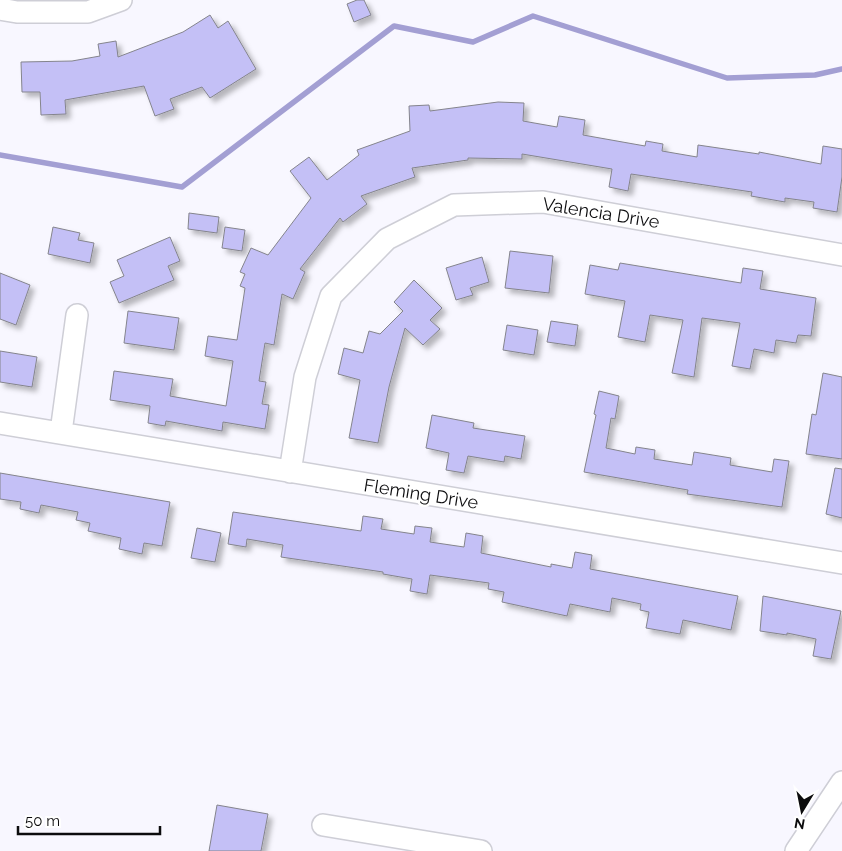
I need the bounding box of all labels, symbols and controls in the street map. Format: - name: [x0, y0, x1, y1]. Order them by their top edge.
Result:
- street label: Valencia Drive: [541, 193, 662, 232]
- street label: Fleming Drive: [362, 474, 480, 513]
- north arrow: [777, 786, 827, 836]
- scale bar: [18, 804, 160, 836]
- text: 50 m: [25, 812, 60, 830]
- text: N: [793, 815, 806, 833]

